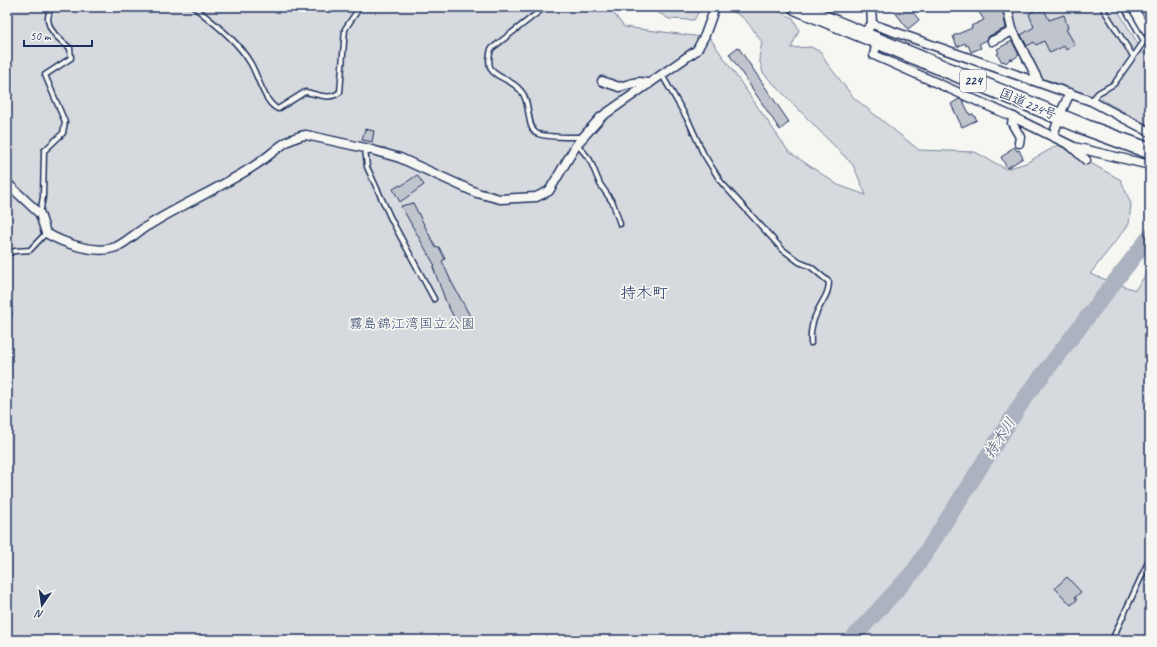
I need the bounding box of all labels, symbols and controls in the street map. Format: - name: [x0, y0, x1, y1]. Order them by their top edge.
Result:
- scale bar: [24, 22, 92, 48]
- text: 50 m: [30, 28, 52, 44]
- road number: 224: [960, 70, 986, 92]
- street label: 国道224号: [997, 84, 1059, 124]
- district label: 持木町: [620, 283, 668, 303]
- park label: 霧島錦江湾国立公園: [349, 315, 475, 332]
- water label: 持木川: [980, 414, 1020, 462]
- north arrow: [22, 585, 62, 625]
- text: N: [33, 607, 45, 622]

